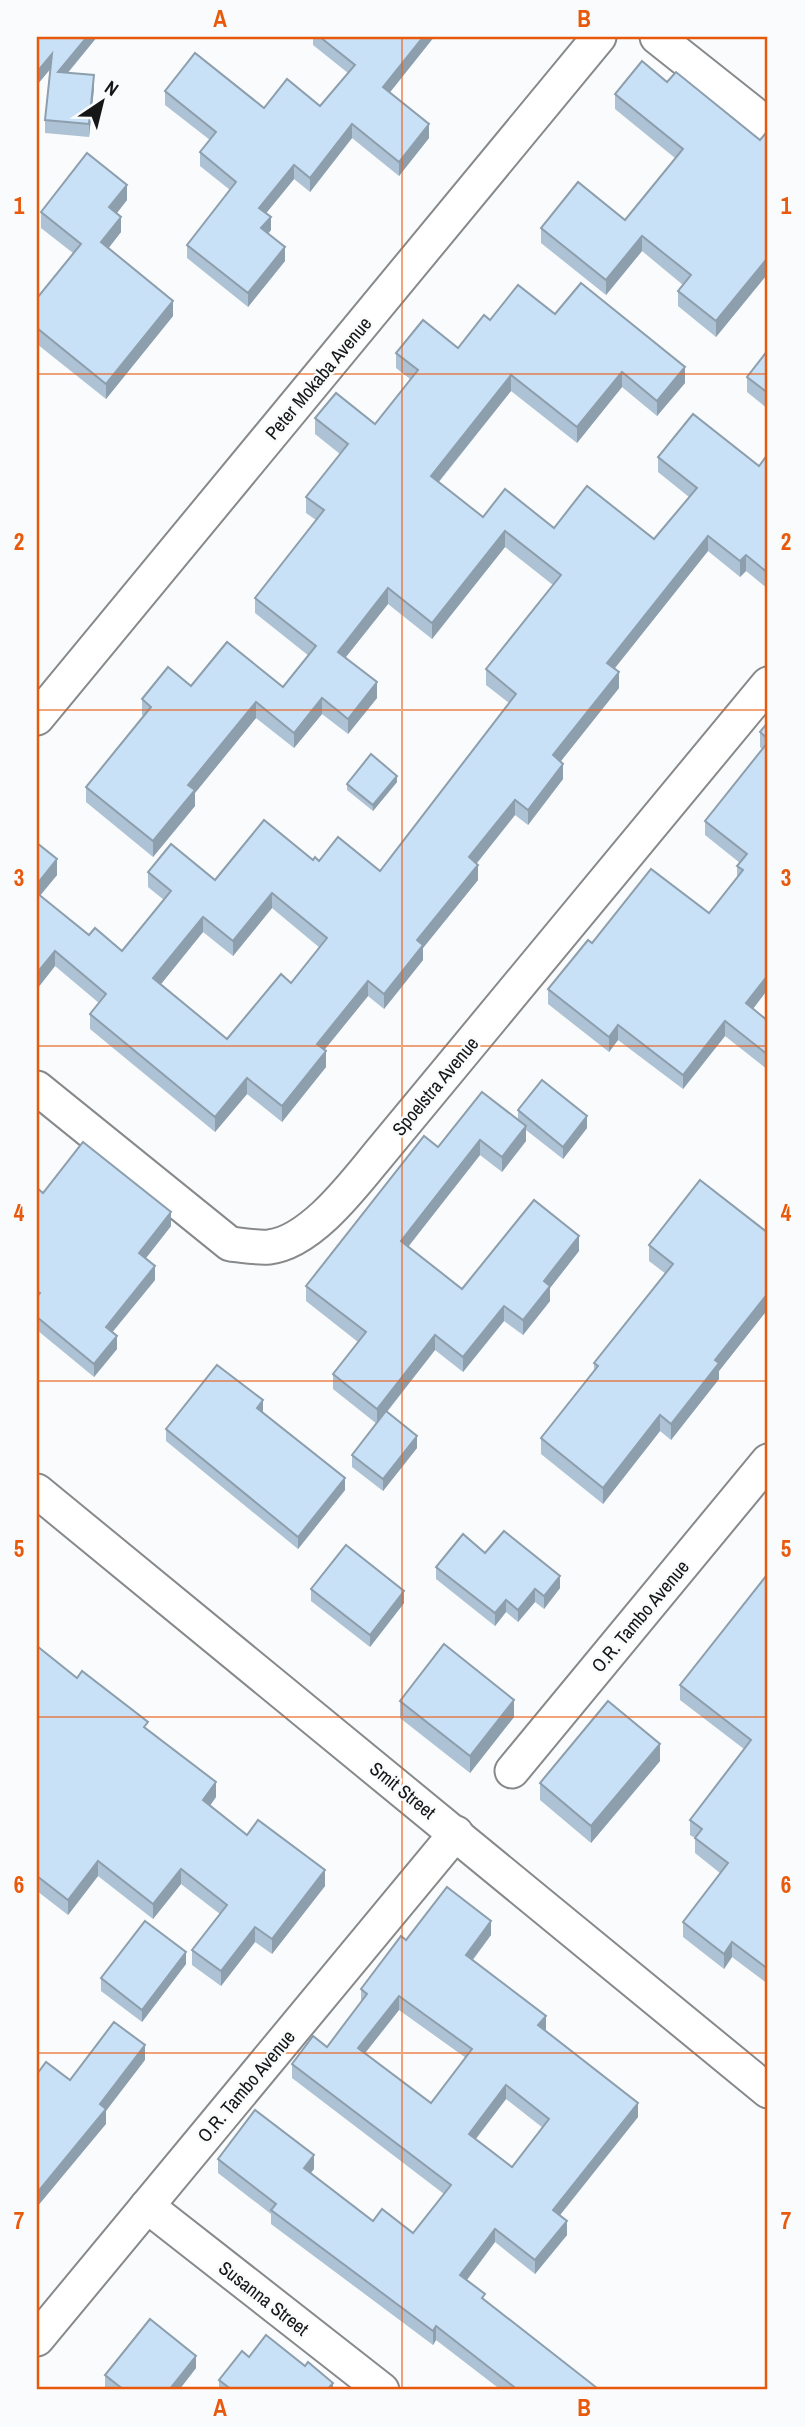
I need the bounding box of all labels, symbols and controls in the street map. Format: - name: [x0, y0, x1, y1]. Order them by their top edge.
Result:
- text: A: [213, 3, 227, 34]
- text: B: [577, 3, 591, 34]
- north arrow: [66, 66, 136, 136]
- text: N: [100, 74, 124, 102]
- text: 1: [14, 190, 25, 221]
- text: 1: [781, 190, 792, 221]
- street label: Peter Mokaba Avenue: [259, 311, 377, 445]
- text: 2: [14, 526, 24, 557]
- text: 2: [781, 526, 791, 557]
- text: 3: [14, 862, 24, 893]
- text: 3: [781, 862, 791, 893]
- street label: Spoelstra Avenue: [386, 1031, 484, 1141]
- text: 4: [14, 1197, 25, 1228]
- text: 4: [781, 1197, 792, 1228]
- text: 5: [14, 1533, 24, 1564]
- text: 5: [781, 1533, 791, 1564]
- street label: O.R. Tambo Avenue: [585, 1554, 695, 1678]
- street label: Smit Street: [365, 1755, 442, 1825]
- text: 6: [14, 1869, 24, 1900]
- text: 6: [781, 1869, 791, 1900]
- street label: O.R. Tambo Avenue: [191, 2024, 301, 2148]
- text: 7: [14, 2205, 24, 2236]
- text: 7: [781, 2205, 791, 2236]
- street label: Susanna Street: [214, 2255, 315, 2342]
- text: A: [213, 2392, 227, 2423]
- text: B: [577, 2392, 591, 2423]

